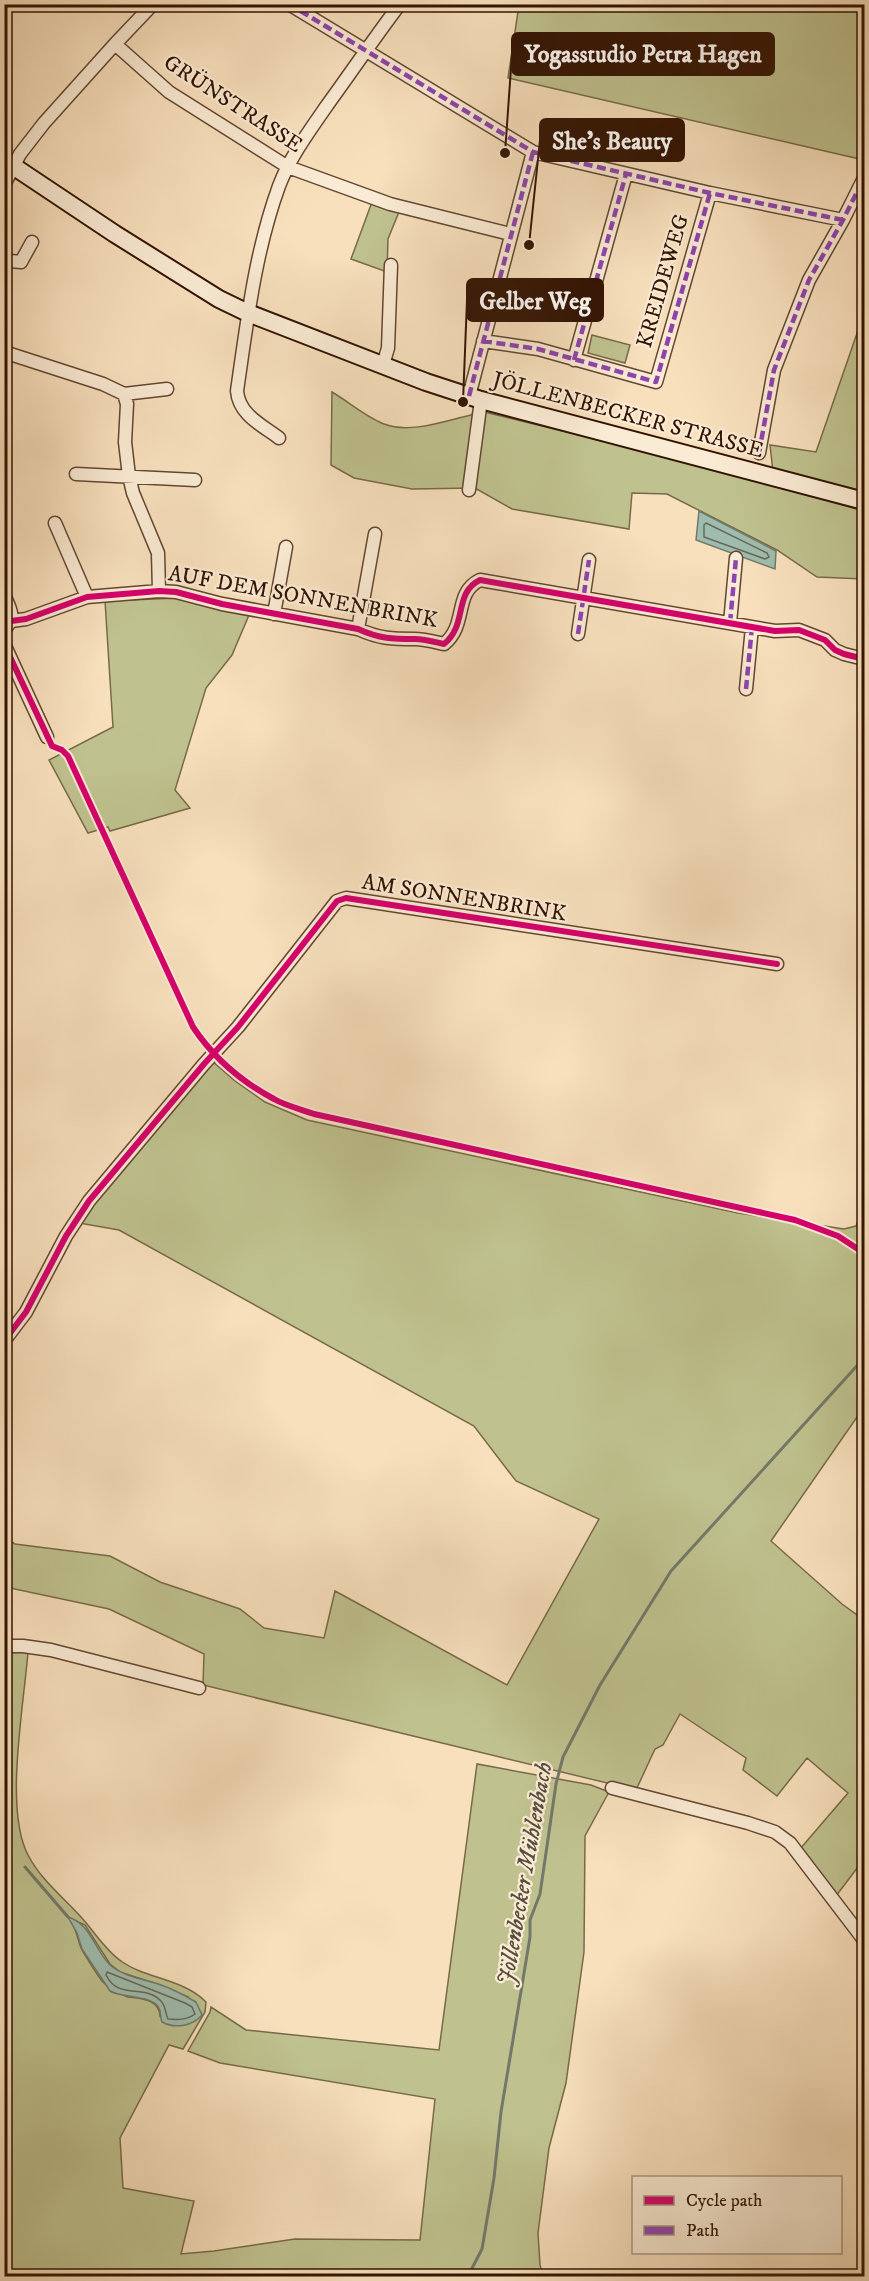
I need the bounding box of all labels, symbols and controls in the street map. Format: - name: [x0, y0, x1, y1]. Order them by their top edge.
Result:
- callout: Yogasstudio Petra Hagen: [512, 33, 774, 75]
- text: Yogasstudio Petra Hagen: [523, 40, 762, 70]
- street label: GRÜNSTRASSE: [159, 49, 307, 159]
- callout: She's Beauty: [540, 119, 684, 161]
- text: She's Beauty: [552, 127, 673, 157]
- street label: KREIDEWEG: [631, 211, 695, 351]
- callout: Gelber Weg: [467, 279, 603, 321]
- text: Gelber Weg: [479, 287, 592, 317]
- street label: JÖLLENBECKER STRASSE: [488, 365, 766, 464]
- street label: AUF DEM SONNENBRINK: [166, 560, 440, 634]
- street label: AM SONNENBRINK: [360, 869, 569, 928]
- water label: Jöllenbecker Mühlenbach: [491, 1760, 559, 1988]
- legend: [632, 2176, 842, 2254]
- text: Cycle path: [686, 2190, 763, 2212]
- text: Path: [686, 2220, 720, 2242]

